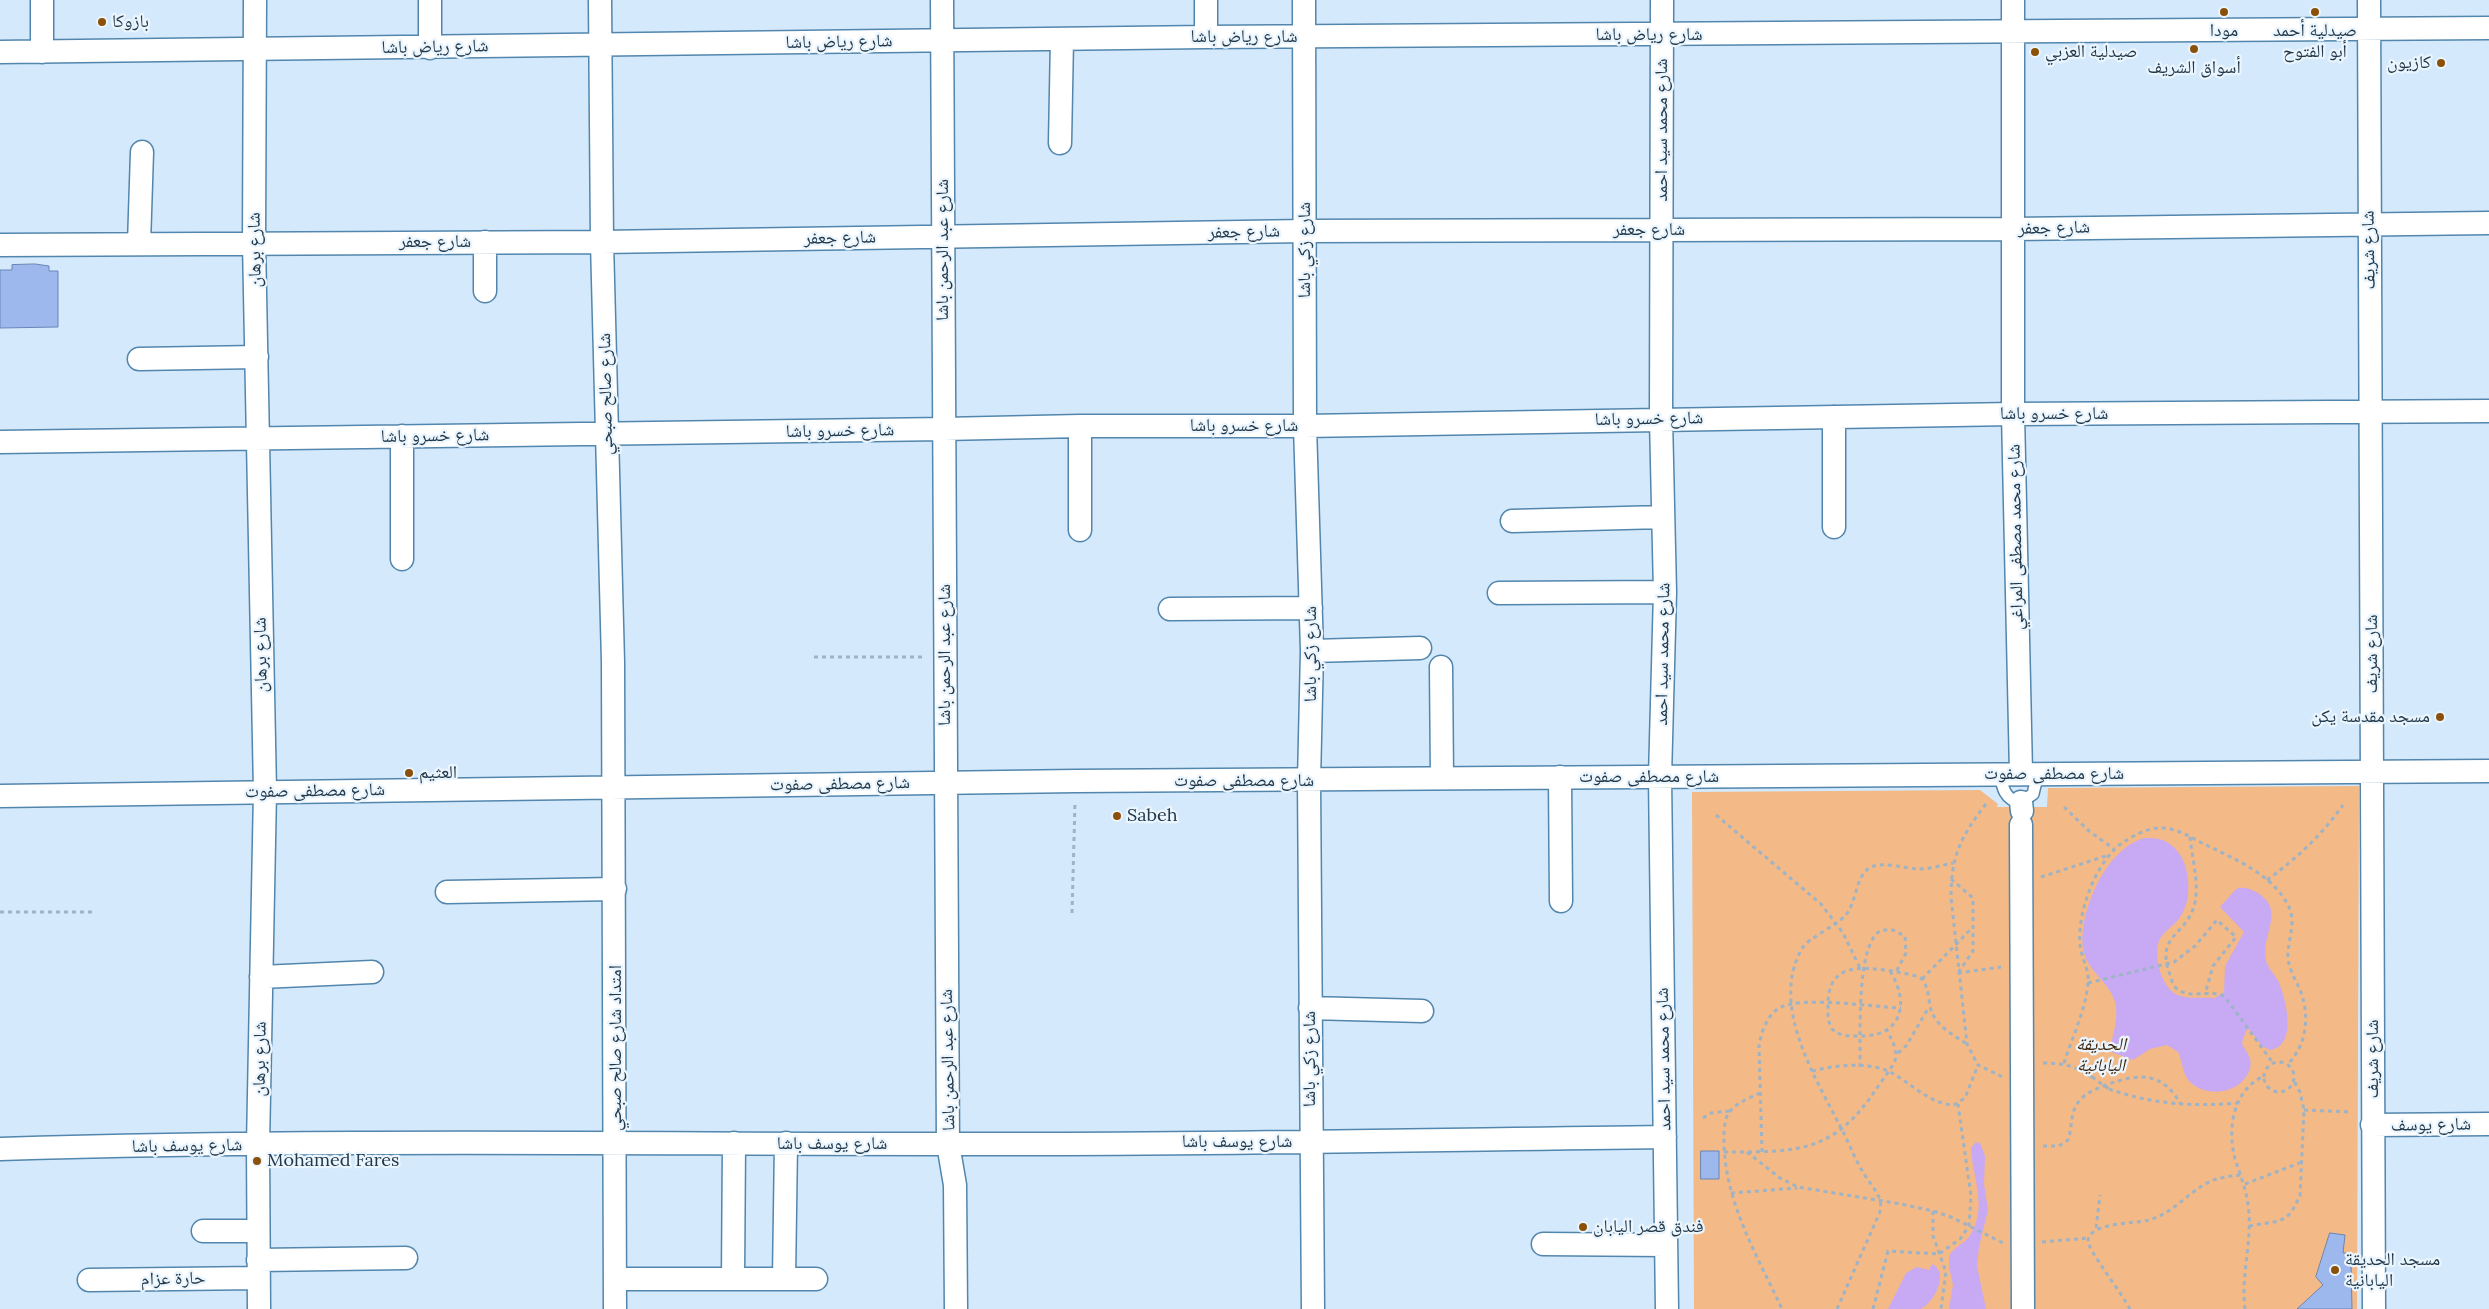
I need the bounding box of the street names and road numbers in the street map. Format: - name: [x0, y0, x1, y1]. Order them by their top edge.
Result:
- street label: شارع رياض باشا: [1596, 24, 1702, 46]
- street label: شارع رياض باشا: [1191, 26, 1297, 48]
- street label: شارع رياض باشا: [785, 30, 893, 54]
- street label: شارع رياض باشا: [381, 35, 489, 59]
- street label: شارع محمد سيد احمد: [1651, 58, 1673, 202]
- street label: شارع عبد الرحمن باشا: [932, 179, 954, 321]
- street label: شارع زكي باشا: [1294, 202, 1316, 298]
- street label: شارع شريف: [2358, 210, 2380, 290]
- street label: شارع برهان: [244, 212, 266, 288]
- street label: شارع جعفر: [2018, 217, 2090, 239]
- street label: شارع جعفر: [1613, 219, 1685, 241]
- street label: شارع جعفر: [1208, 221, 1280, 243]
- street label: شارع جعفر: [804, 227, 876, 249]
- street label: شارع جعفر: [399, 231, 471, 253]
- street label: شارع صالح صبحي: [594, 333, 618, 455]
- street label: شارع خسرو باشا: [2000, 403, 2108, 425]
- street label: شارع خسرو باشا: [1594, 407, 1704, 431]
- street label: شارع خسرو باشا: [1190, 415, 1298, 437]
- street label: شارع خسرو باشا: [785, 419, 895, 443]
- street label: شارع خسرو باشا: [380, 424, 490, 448]
- street label: شارع محمد مصطفى المراغي: [2004, 444, 2028, 630]
- street label: شارع محمد سيد احمد: [1651, 582, 1675, 726]
- street label: شارع عبد الرحمن باشا: [934, 584, 956, 726]
- street label: شارع زكي باشا: [1300, 606, 1322, 702]
- street label: شارع شريف: [2361, 615, 2383, 693]
- street label: شارع برهان: [250, 617, 272, 693]
- street label: شارع مصطفى صفوت: [1984, 763, 2124, 785]
- street label: شارع مصطفى صفوت: [1579, 766, 1719, 788]
- street label: شارع مصطفى صفوت: [1174, 770, 1314, 792]
- street label: شارع مصطفى صفوت: [770, 772, 910, 796]
- street label: شارع مصطفى صفوت: [245, 779, 385, 803]
- street label: امتداد شارع صالح صبحي: [605, 965, 627, 1131]
- street label: شارع محمد سيد احمد: [1652, 987, 1676, 1131]
- street label: شارع عبد الرحمن باشا: [936, 989, 960, 1131]
- street label: شارع زكي باشا: [1299, 1011, 1321, 1107]
- street label: شارع شريف: [2362, 1020, 2384, 1098]
- street label: شارع برهان: [249, 1021, 271, 1097]
- street label: شارع يوسف: [2391, 1114, 2471, 1136]
- street label: شارع يوسف باشا: [1182, 1131, 1292, 1153]
- street label: شارع يوسف باشا: [777, 1133, 887, 1155]
- street label: شارع يوسف باشا: [131, 1134, 243, 1158]
- street label: حارة عزام: [141, 1268, 205, 1290]

